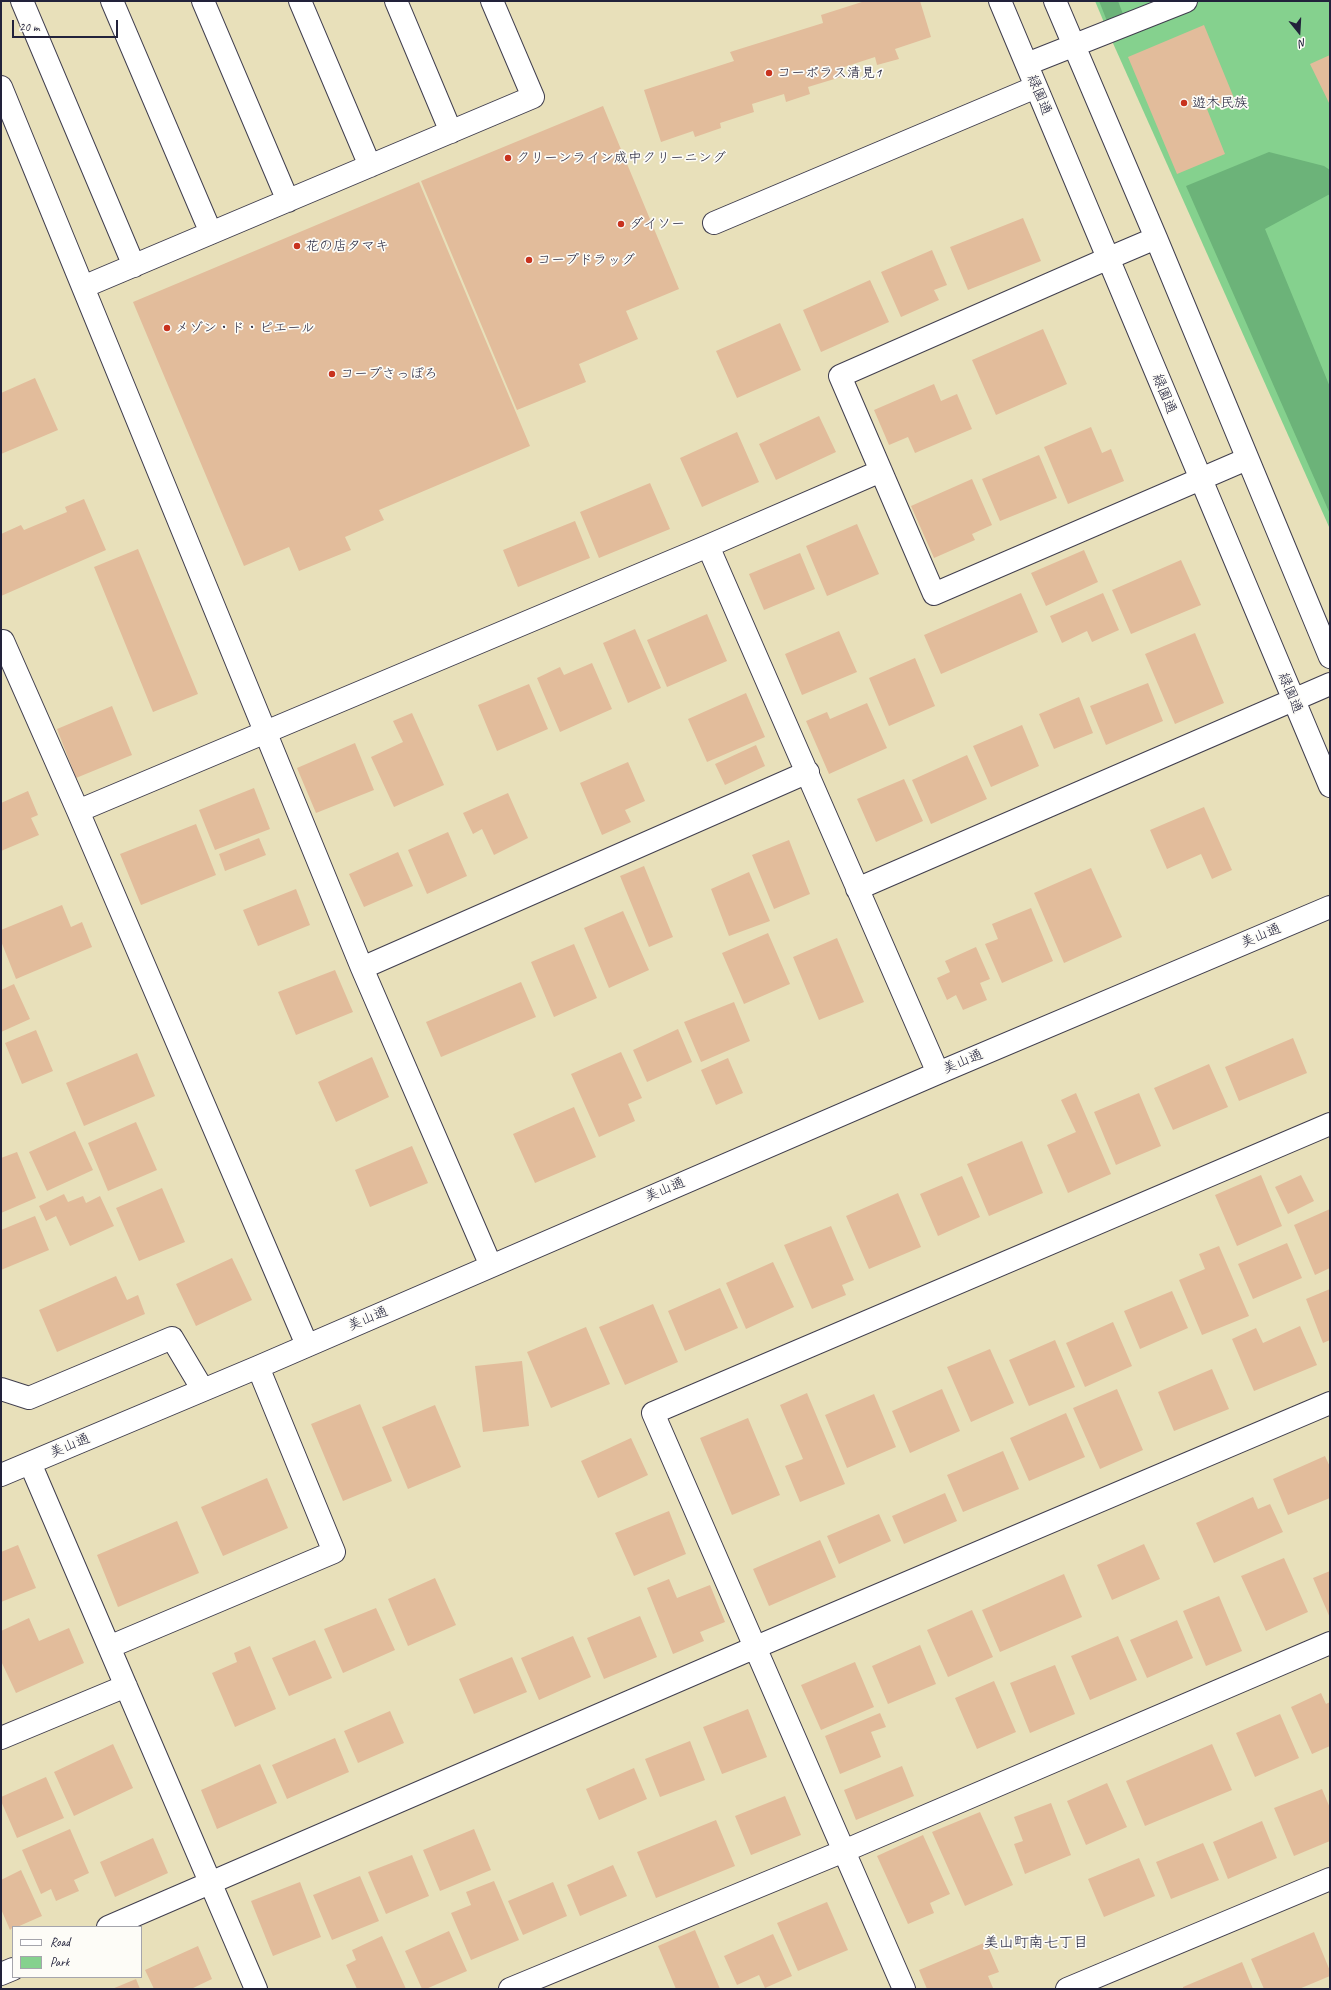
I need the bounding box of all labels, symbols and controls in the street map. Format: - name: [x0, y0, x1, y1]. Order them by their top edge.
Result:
- scale bar: [14, 12, 120, 38]
- north arrow: [1279, 12, 1319, 52]
- text: 20 m: [19, 19, 39, 35]
- text: N: [1297, 36, 1308, 51]
- place label: コーポラス清見1: [777, 65, 881, 81]
- marker: コーポラス清見1: [764, 68, 774, 78]
- street label: 緑園通: [1023, 72, 1055, 118]
- place label: 遊木民族: [1192, 95, 1248, 111]
- marker: 遊木民族: [1179, 98, 1189, 108]
- place label: クリーンライン成中クリーニング: [516, 150, 726, 166]
- marker: クリーンライン成中クリーニング: [503, 153, 513, 163]
- place label: ダイソー: [629, 216, 685, 232]
- marker: ダイソー: [616, 219, 626, 229]
- place label: 花の店タマキ: [305, 238, 389, 254]
- marker: 花の店タマキ: [292, 241, 302, 251]
- place label: コープドラッグ: [537, 252, 635, 268]
- marker: コープドラッグ: [524, 255, 534, 265]
- place label: メゾン・ド・ピエール: [175, 320, 315, 336]
- marker: メゾン・ド・ピエール: [162, 323, 172, 333]
- place label: コープさっぽろ: [340, 366, 438, 382]
- marker: コープさっぽろ: [327, 369, 337, 379]
- street label: 緑園通: [1148, 371, 1180, 417]
- street label: 緑園通: [1274, 670, 1306, 716]
- street label: 美山通: [1238, 920, 1284, 952]
- street label: 美山通: [940, 1046, 986, 1078]
- street label: 美山通: [642, 1174, 688, 1206]
- street label: 美山通: [345, 1303, 391, 1335]
- street label: 美山通: [47, 1430, 93, 1462]
- legend: [12, 1926, 142, 1978]
- text: Road: [50, 1934, 70, 1950]
- district label: 美山町南七丁目: [984, 1934, 1088, 1952]
- text: Park: [50, 1954, 69, 1970]

